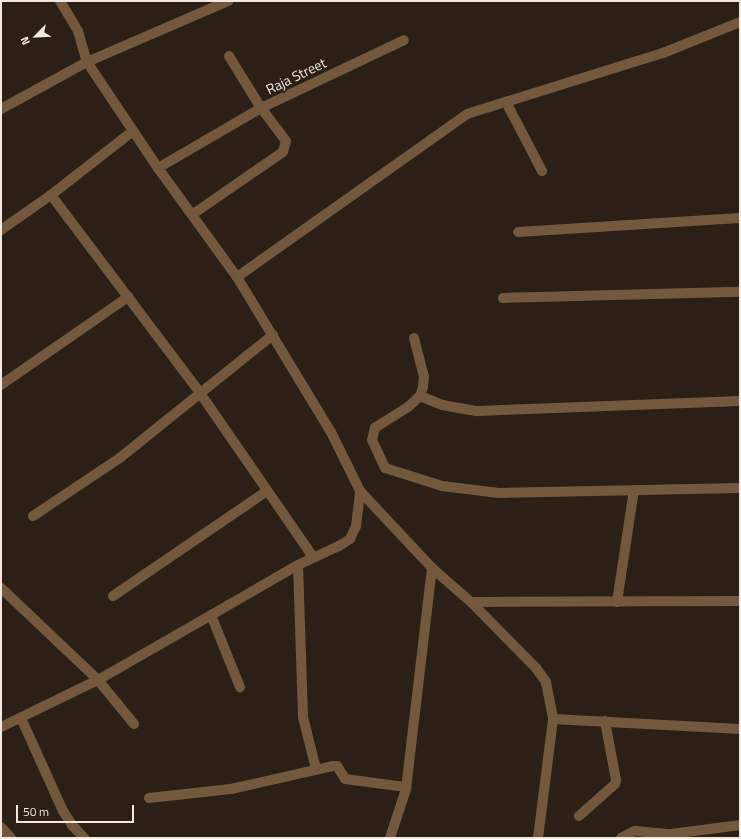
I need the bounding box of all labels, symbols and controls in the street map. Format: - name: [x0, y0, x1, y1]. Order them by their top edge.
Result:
- north arrow: [16, 16, 56, 56]
- text: N: [16, 34, 34, 48]
- street label: Raja Street: [263, 54, 329, 98]
- scale bar: [18, 797, 136, 823]
- text: 50 m: [23, 802, 49, 821]

